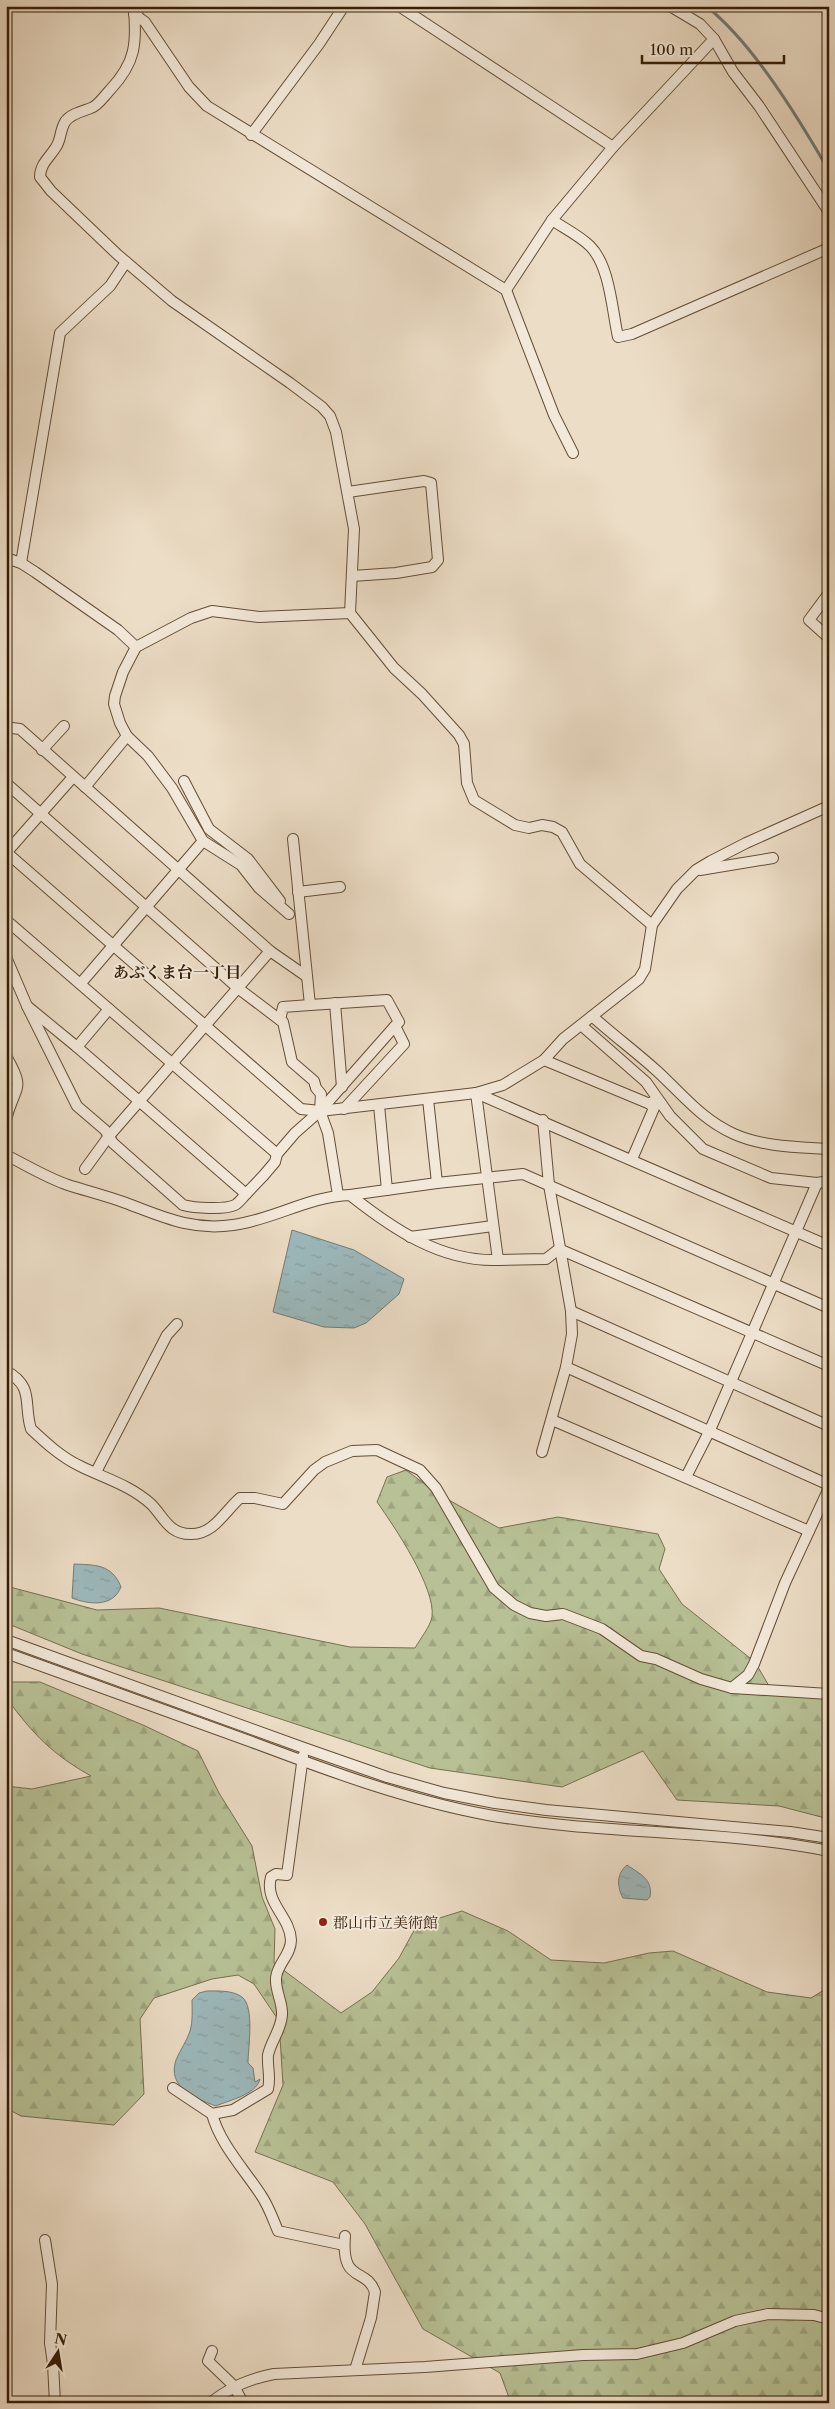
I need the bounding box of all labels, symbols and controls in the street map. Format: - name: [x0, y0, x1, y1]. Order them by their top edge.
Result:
- scale bar: [642, 32, 785, 64]
- text: 100 m: [650, 40, 693, 59]
- district label: あぶくま台一丁目: [113, 962, 241, 982]
- place label: 郡山市立美術館: [333, 1913, 438, 1932]
- marker: 郡山市立美術館: [317, 1916, 329, 1928]
- north arrow: [32, 2326, 82, 2376]
- text: N: [53, 2329, 69, 2349]

